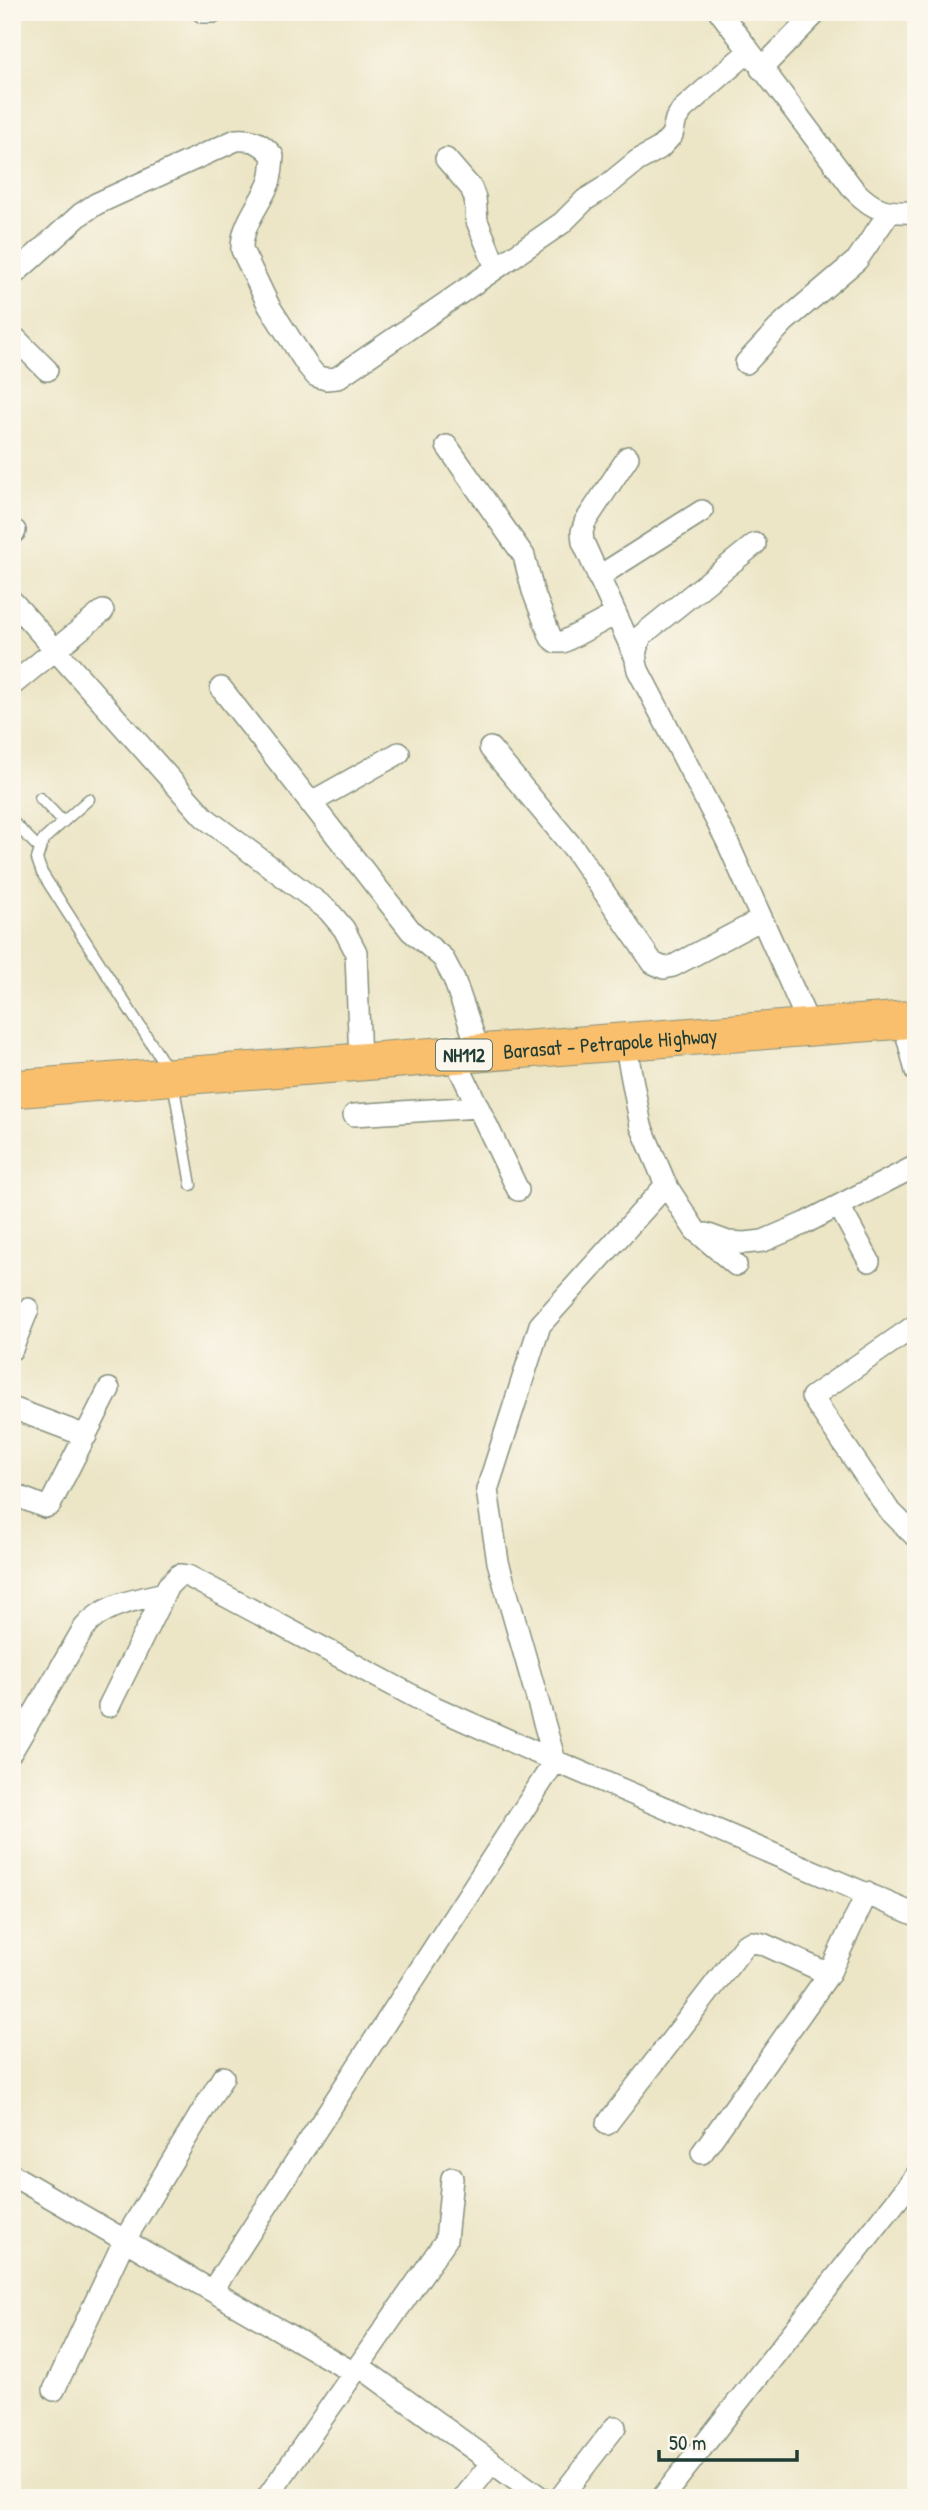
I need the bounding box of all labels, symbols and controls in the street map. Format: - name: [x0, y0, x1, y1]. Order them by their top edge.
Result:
- street label: Barasat - Petrapole Highway: [502, 1020, 719, 1065]
- road number: NH112: [436, 1040, 492, 1070]
- scale bar: [659, 2419, 797, 2463]
- text: 50 m: [669, 2428, 706, 2457]

